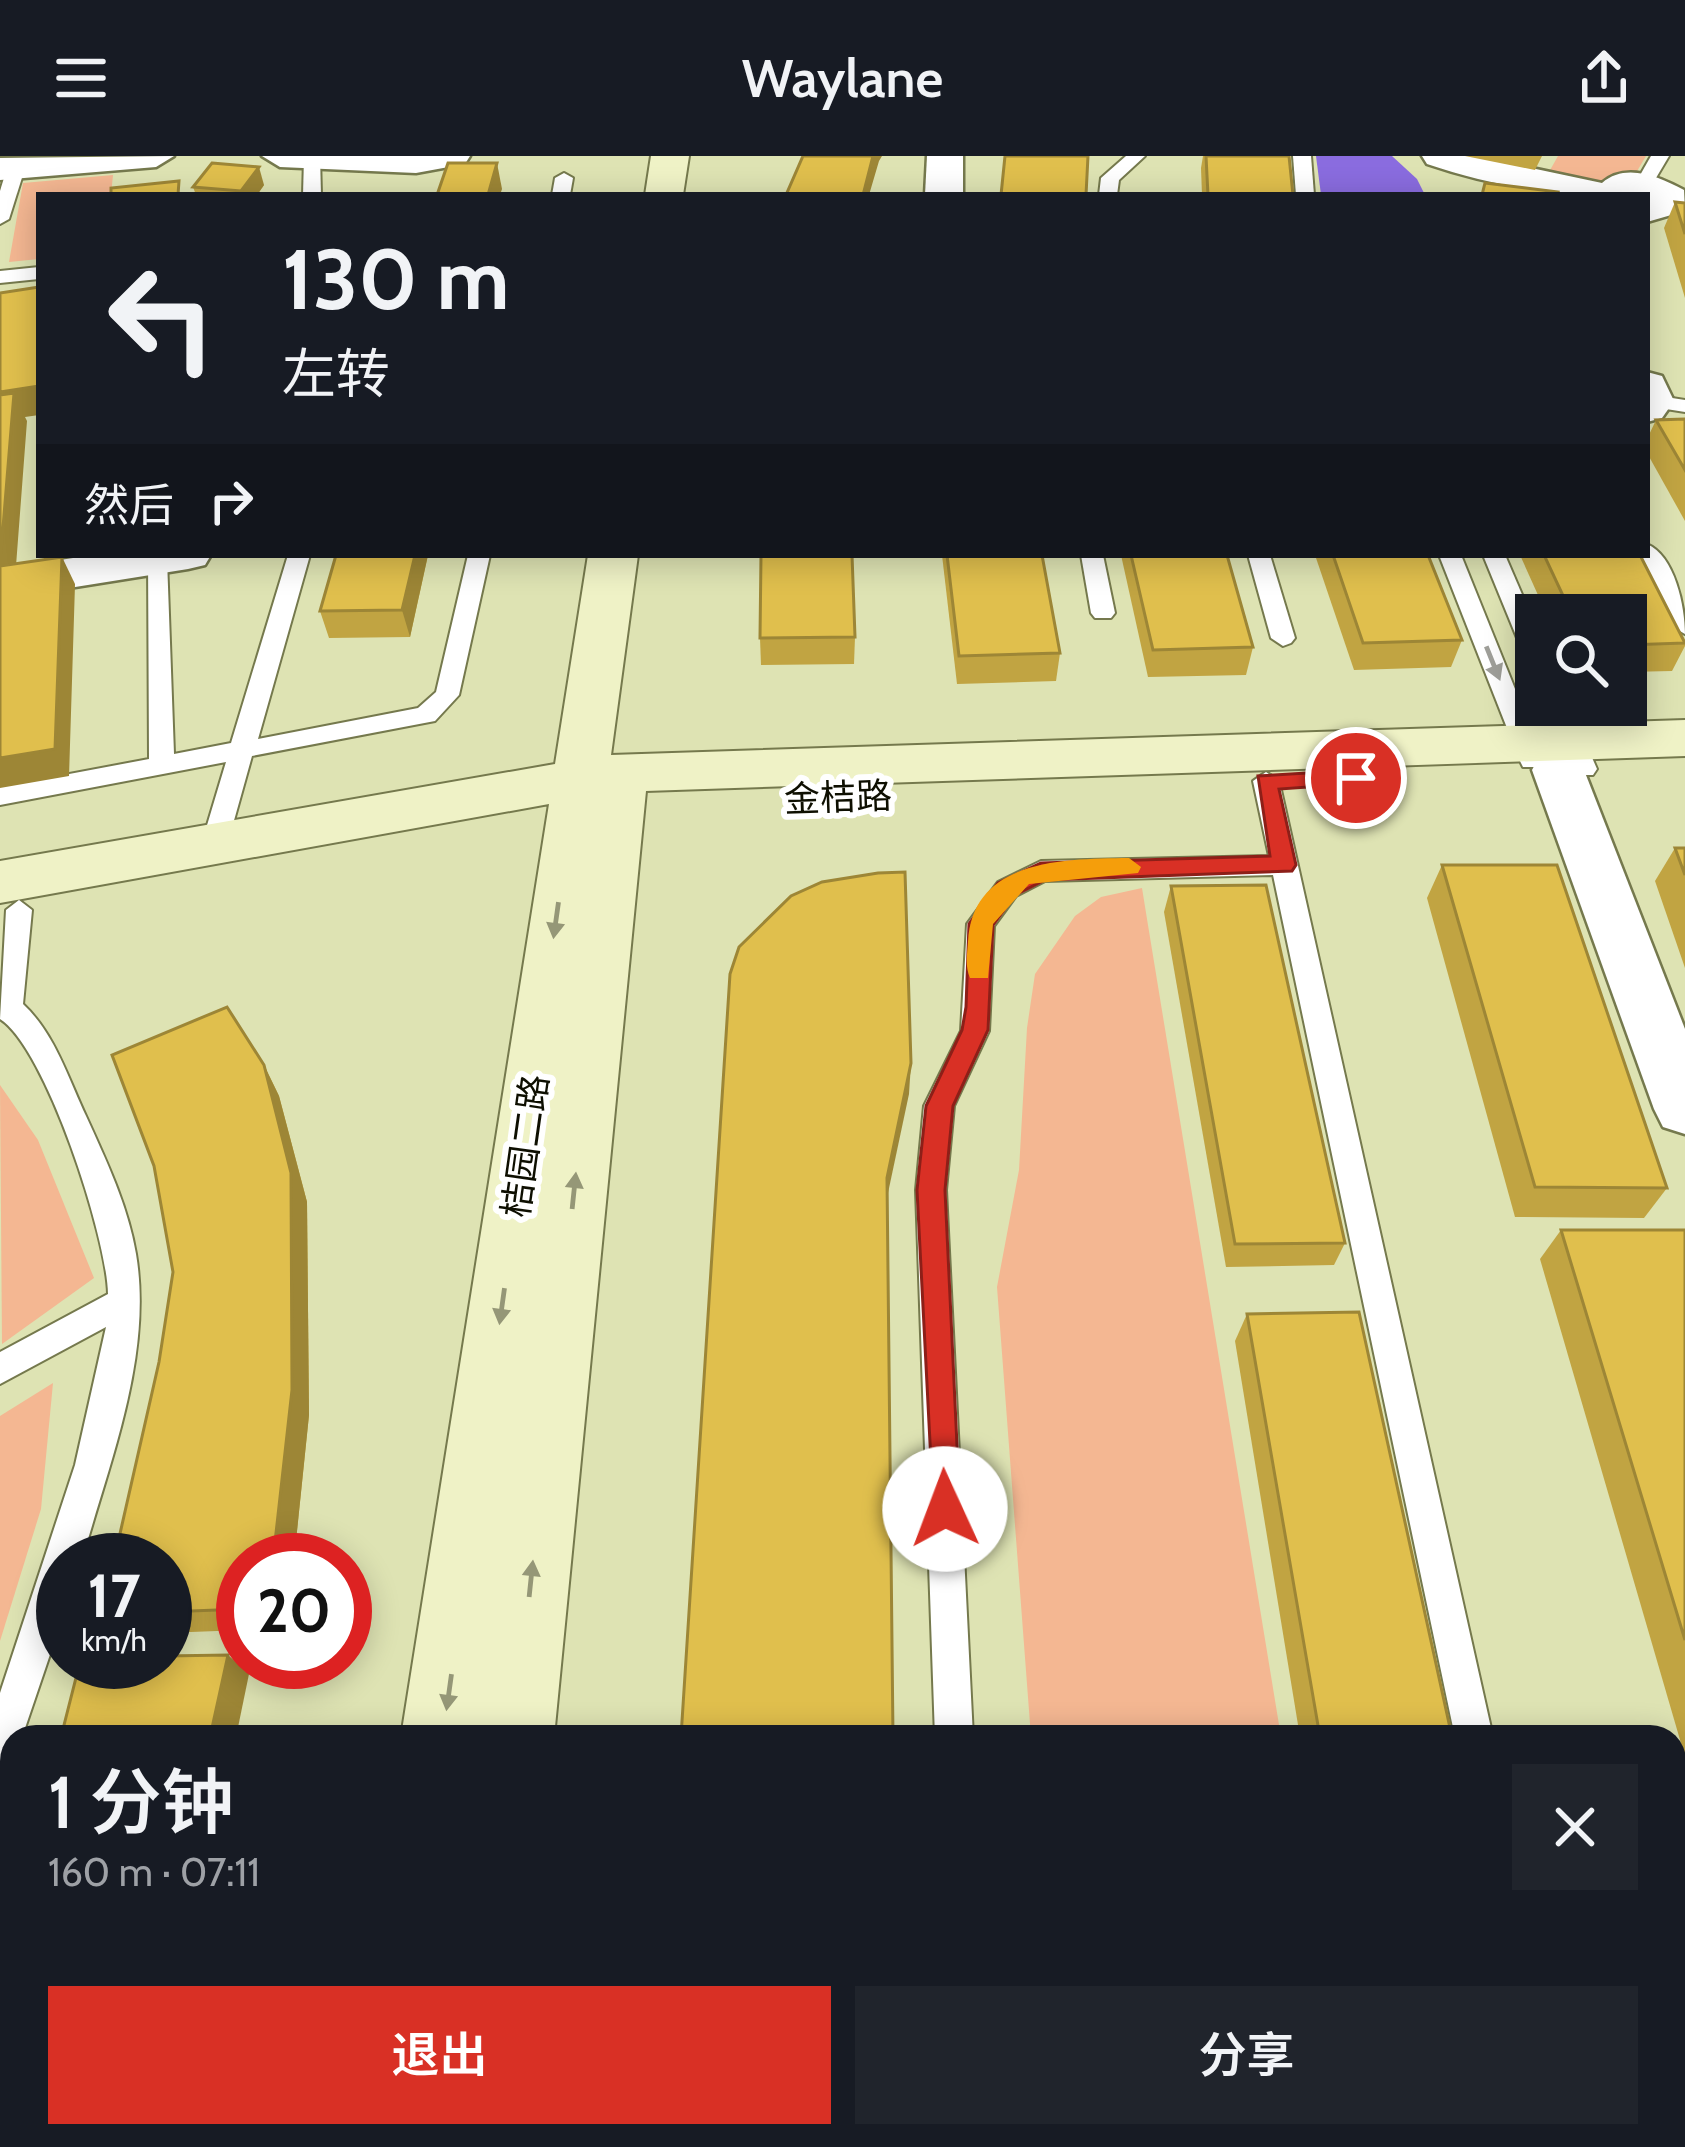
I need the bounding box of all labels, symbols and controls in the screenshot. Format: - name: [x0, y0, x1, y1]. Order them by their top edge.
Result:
- icon: menu: [48, 45, 114, 111]
- text: Waylane: [742, 45, 943, 111]
- icon: share: [1571, 45, 1637, 111]
- text: 130 m: [282, 228, 509, 330]
- icon: left: [84, 240, 240, 396]
- text: 左转: [282, 341, 390, 407]
- icon: right: [198, 468, 264, 534]
- text: 然后: [84, 478, 174, 532]
- map controls: [1515, 594, 1647, 726]
- button: search: [1515, 594, 1647, 726]
- one-way arrow: [1484, 645, 1503, 681]
- pin: [1305, 727, 1407, 829]
- icon: arrive: [1323, 745, 1389, 811]
- street label: 金桔路: [783, 773, 893, 821]
- one-way arrow: [547, 901, 566, 939]
- street label: 桔园二路: [493, 1072, 557, 1220]
- one-way arrow: [565, 1172, 584, 1209]
- one-way arrow: [493, 1288, 512, 1325]
- position arrow: [882, 1446, 1008, 1572]
- speed limit sign: 20: [216, 1533, 372, 1689]
- text: 17: [88, 1559, 140, 1632]
- one-way arrow: [522, 1560, 541, 1597]
- text: km/h: [81, 1622, 147, 1659]
- one-way arrow: [439, 1674, 458, 1711]
- text: 1 分钟: [48, 1759, 234, 1846]
- button: close: [1512, 1764, 1638, 1890]
- text: 160 m · 07:11: [48, 1848, 260, 1896]
- button: 退出: [48, 1986, 831, 2124]
- button: 分享: [855, 1986, 1638, 2124]

